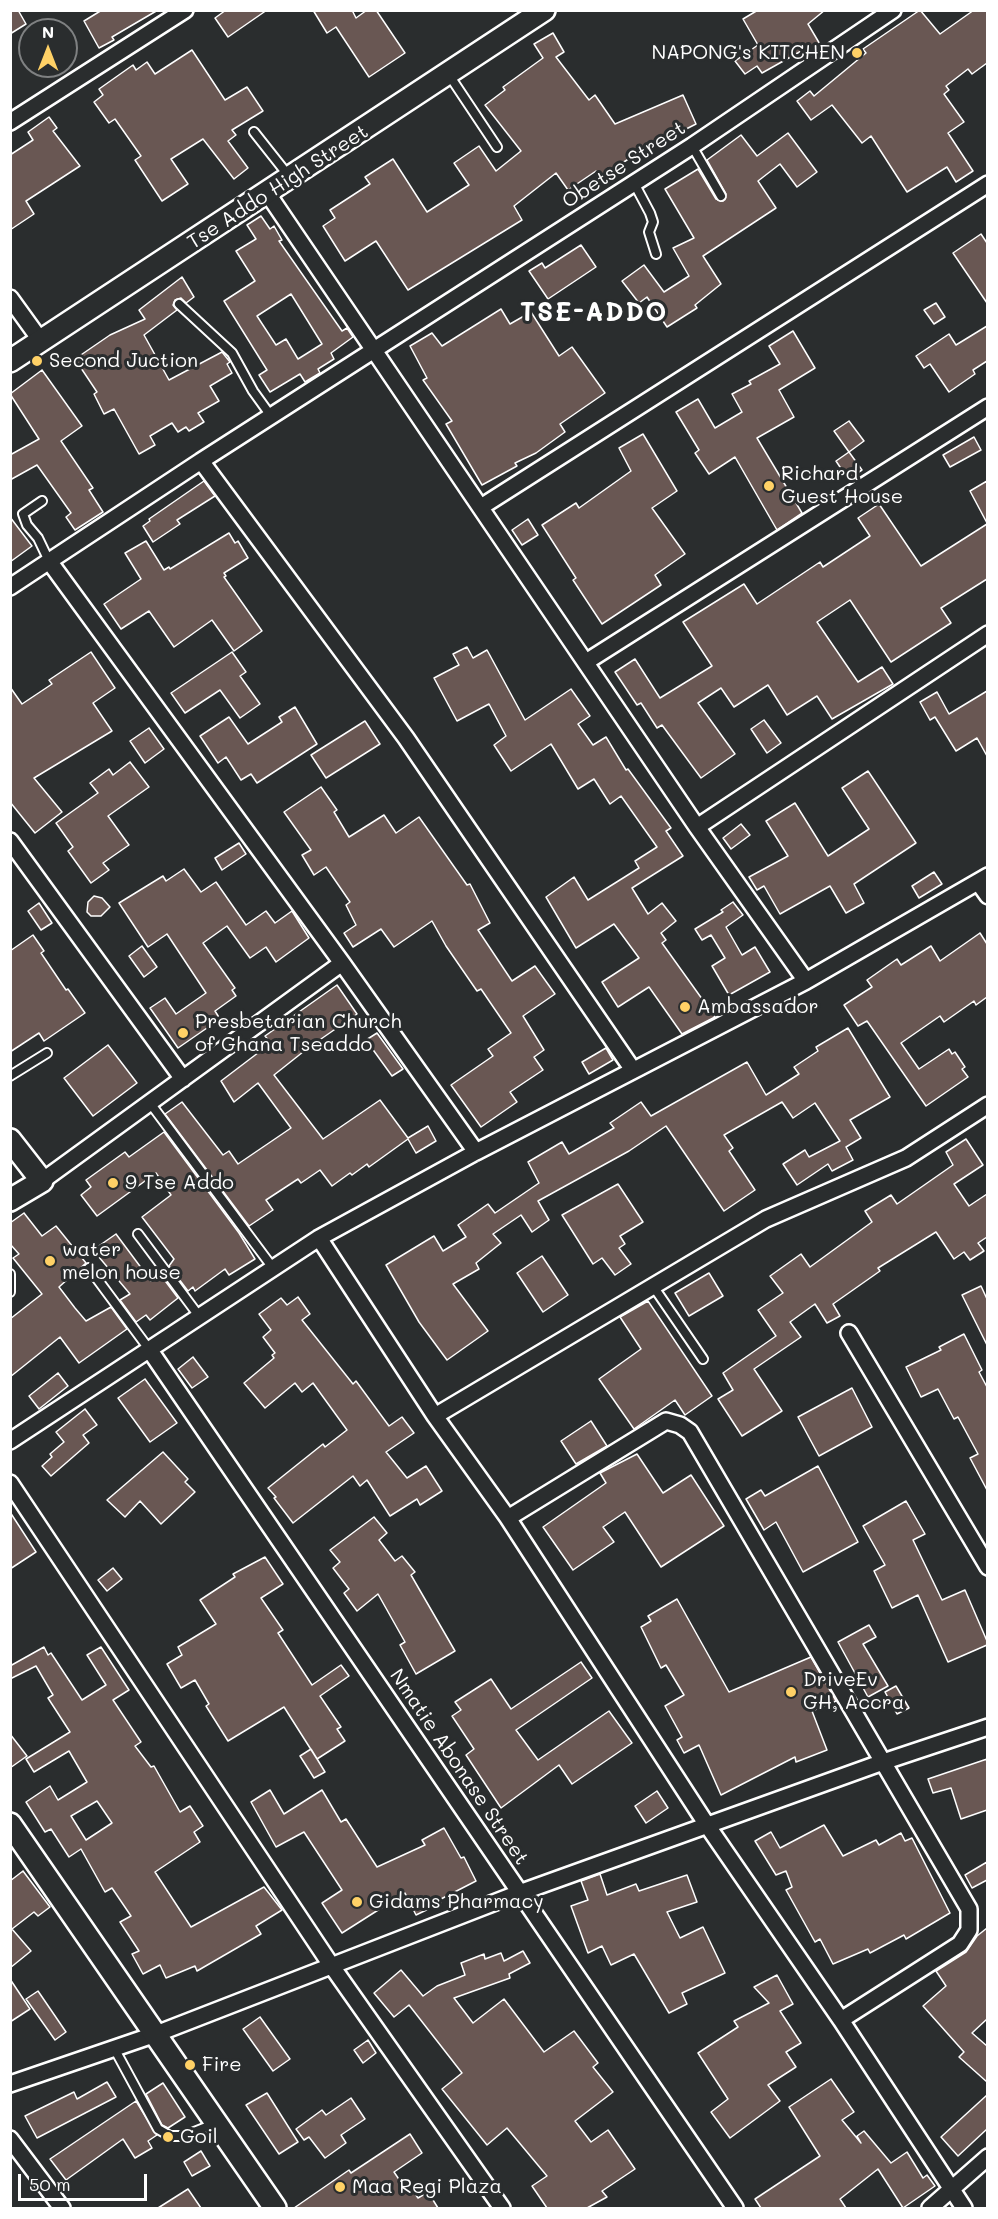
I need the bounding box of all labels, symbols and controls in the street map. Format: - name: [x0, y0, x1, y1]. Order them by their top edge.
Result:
- north arrow: [18, 18, 78, 78]
- text: N: [42, 21, 54, 42]
- place label: NAPONG's KITCHEN: [651, 41, 845, 65]
- marker: NAPONG's KITCHEN: [850, 46, 864, 60]
- street label: Obetse Street: [558, 116, 690, 214]
- street label: Tse Addo High Street: [183, 120, 373, 254]
- district label: TSE-ADDO: [520, 297, 668, 329]
- place label: Second Juction: [49, 349, 198, 373]
- marker: Second Juction: [30, 354, 44, 368]
- place label: Richard Guest House: [781, 462, 903, 509]
- marker: Richard Guest House: [762, 479, 776, 493]
- place label: Ambassador: [697, 995, 818, 1019]
- marker: Ambassador: [678, 1000, 692, 1014]
- place label: Presbetarian Church of Ghana Tseaddo: [195, 1010, 401, 1057]
- marker: Presbetarian Church of Ghana Tseaddo: [176, 1026, 190, 1040]
- place label: 9 Tse Addo: [125, 1171, 234, 1195]
- marker: 9 Tse Addo: [106, 1176, 120, 1190]
- place label: water melon house: [62, 1238, 181, 1285]
- marker: water melon house: [43, 1254, 57, 1268]
- street label: Nmatie Abonase Street: [384, 1665, 534, 1869]
- place label: DriveEv GH, Accra: [803, 1668, 904, 1715]
- marker: DriveEv GH, Accra: [784, 1685, 798, 1699]
- place label: Gidams Pharmacy: [369, 1890, 544, 1914]
- marker: Gidams Pharmacy: [350, 1895, 364, 1909]
- place label: Fire: [202, 2053, 242, 2077]
- marker: Fire: [183, 2058, 197, 2072]
- place label: Goil: [180, 2125, 218, 2149]
- marker: Goil: [161, 2130, 175, 2144]
- scale bar: [21, 2162, 150, 2200]
- text: 50 m: [29, 2172, 71, 2196]
- place label: Maa Regi Plaza: [352, 2175, 502, 2199]
- marker: Maa Regi Plaza: [333, 2180, 347, 2194]

